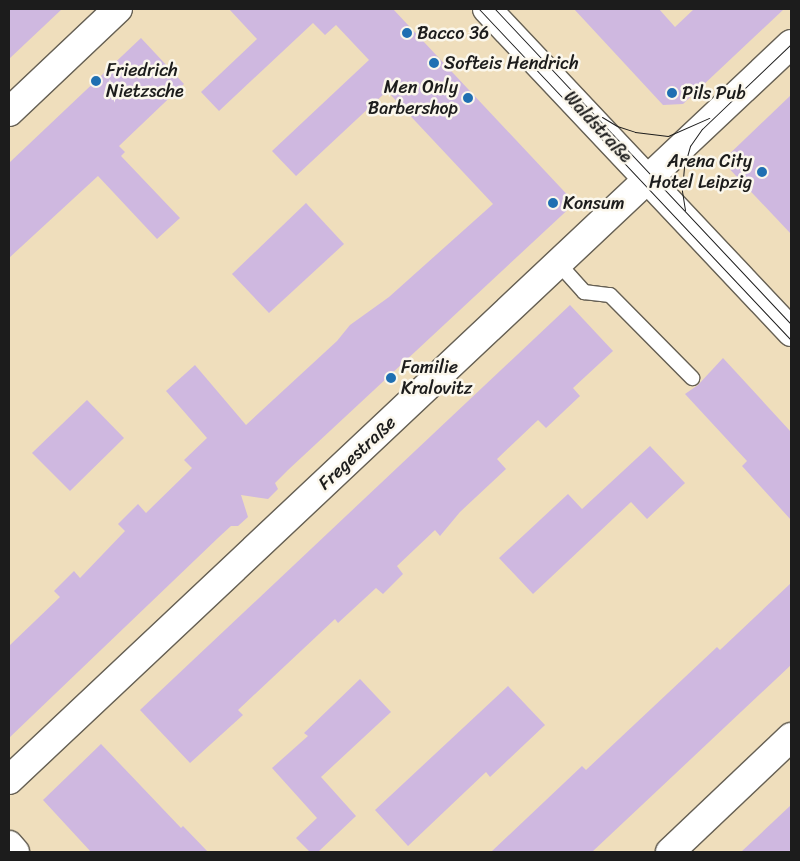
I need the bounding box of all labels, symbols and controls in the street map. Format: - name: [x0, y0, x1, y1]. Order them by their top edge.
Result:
- place label: Bacco 36: [417, 22, 489, 44]
- marker: Bacco 36: [401, 27, 413, 39]
- place label: Softeis Hendrich: [444, 52, 579, 74]
- marker: Softeis Hendrich: [428, 57, 440, 69]
- place label: Friedrich Nietzsche: [106, 60, 184, 102]
- marker: Friedrich Nietzsche: [90, 75, 102, 87]
- place label: Men Only Barbershop: [368, 77, 458, 120]
- place label: Pils Pub: [682, 82, 746, 104]
- street label: Waldstraße: [559, 87, 637, 167]
- marker: Pils Pub: [666, 87, 678, 99]
- marker: Men Only Barbershop: [462, 92, 474, 104]
- place label: Arena City Hotel Leipzig: [649, 151, 752, 193]
- marker: Arena City Hotel Leipzig: [756, 166, 768, 178]
- place label: Konsum: [563, 192, 625, 214]
- marker: Konsum: [547, 197, 559, 209]
- place label: Familie Kralovitz: [401, 357, 472, 399]
- marker: Familie Kralovitz: [385, 372, 397, 384]
- street label: Fregestraße: [314, 412, 400, 494]

